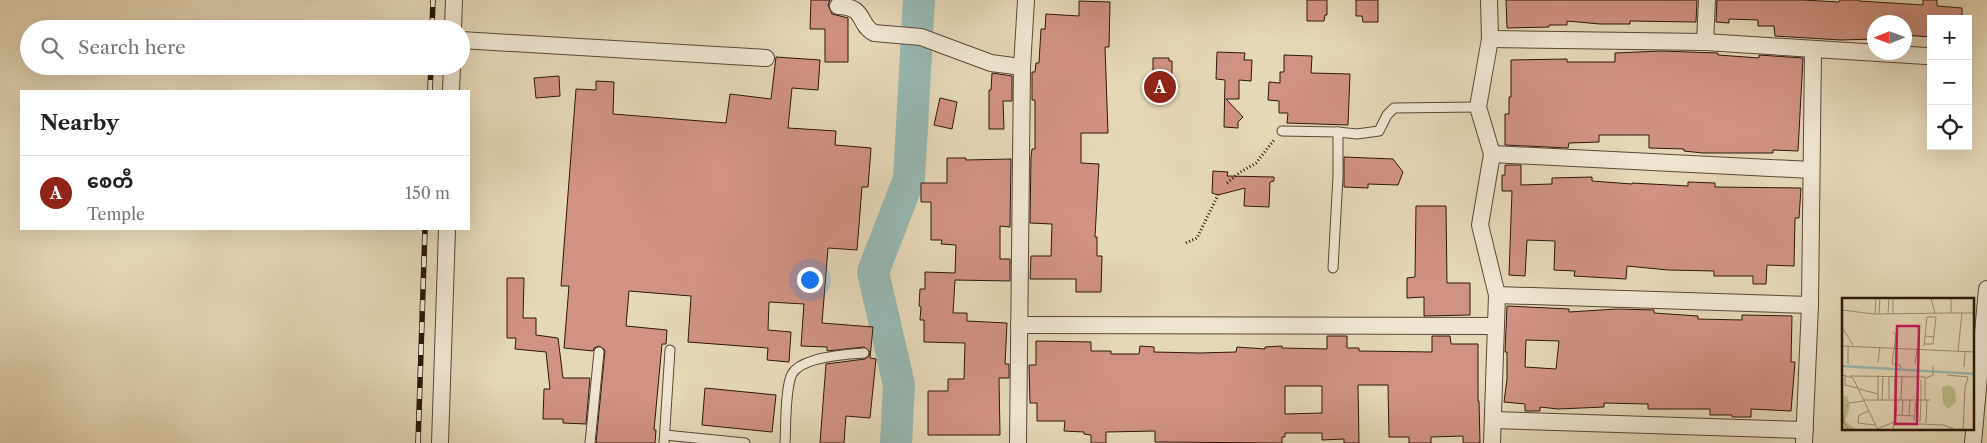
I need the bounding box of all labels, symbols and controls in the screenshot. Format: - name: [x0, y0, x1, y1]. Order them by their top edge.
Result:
- north arrow: [1867, 15, 1912, 60]
- map controls: [1927, 15, 1972, 150]
- button: +: [1927, 15, 1972, 60]
- search box: [20, 20, 470, 75]
- icon: search: [38, 34, 66, 62]
- text: Search here: [78, 36, 186, 59]
- button: −: [1927, 60, 1972, 105]
- pin: A: [1144, 68, 1176, 106]
- button: locate: [1927, 105, 1972, 150]
- text: Nearby: [40, 110, 119, 135]
- text: စေတီ: [87, 170, 133, 193]
- text: A: [50, 183, 62, 203]
- text: 150 m: [405, 183, 450, 203]
- text: Temple: [87, 204, 145, 224]
- your location: [797, 267, 823, 293]
- inset map: [1842, 298, 1974, 430]

